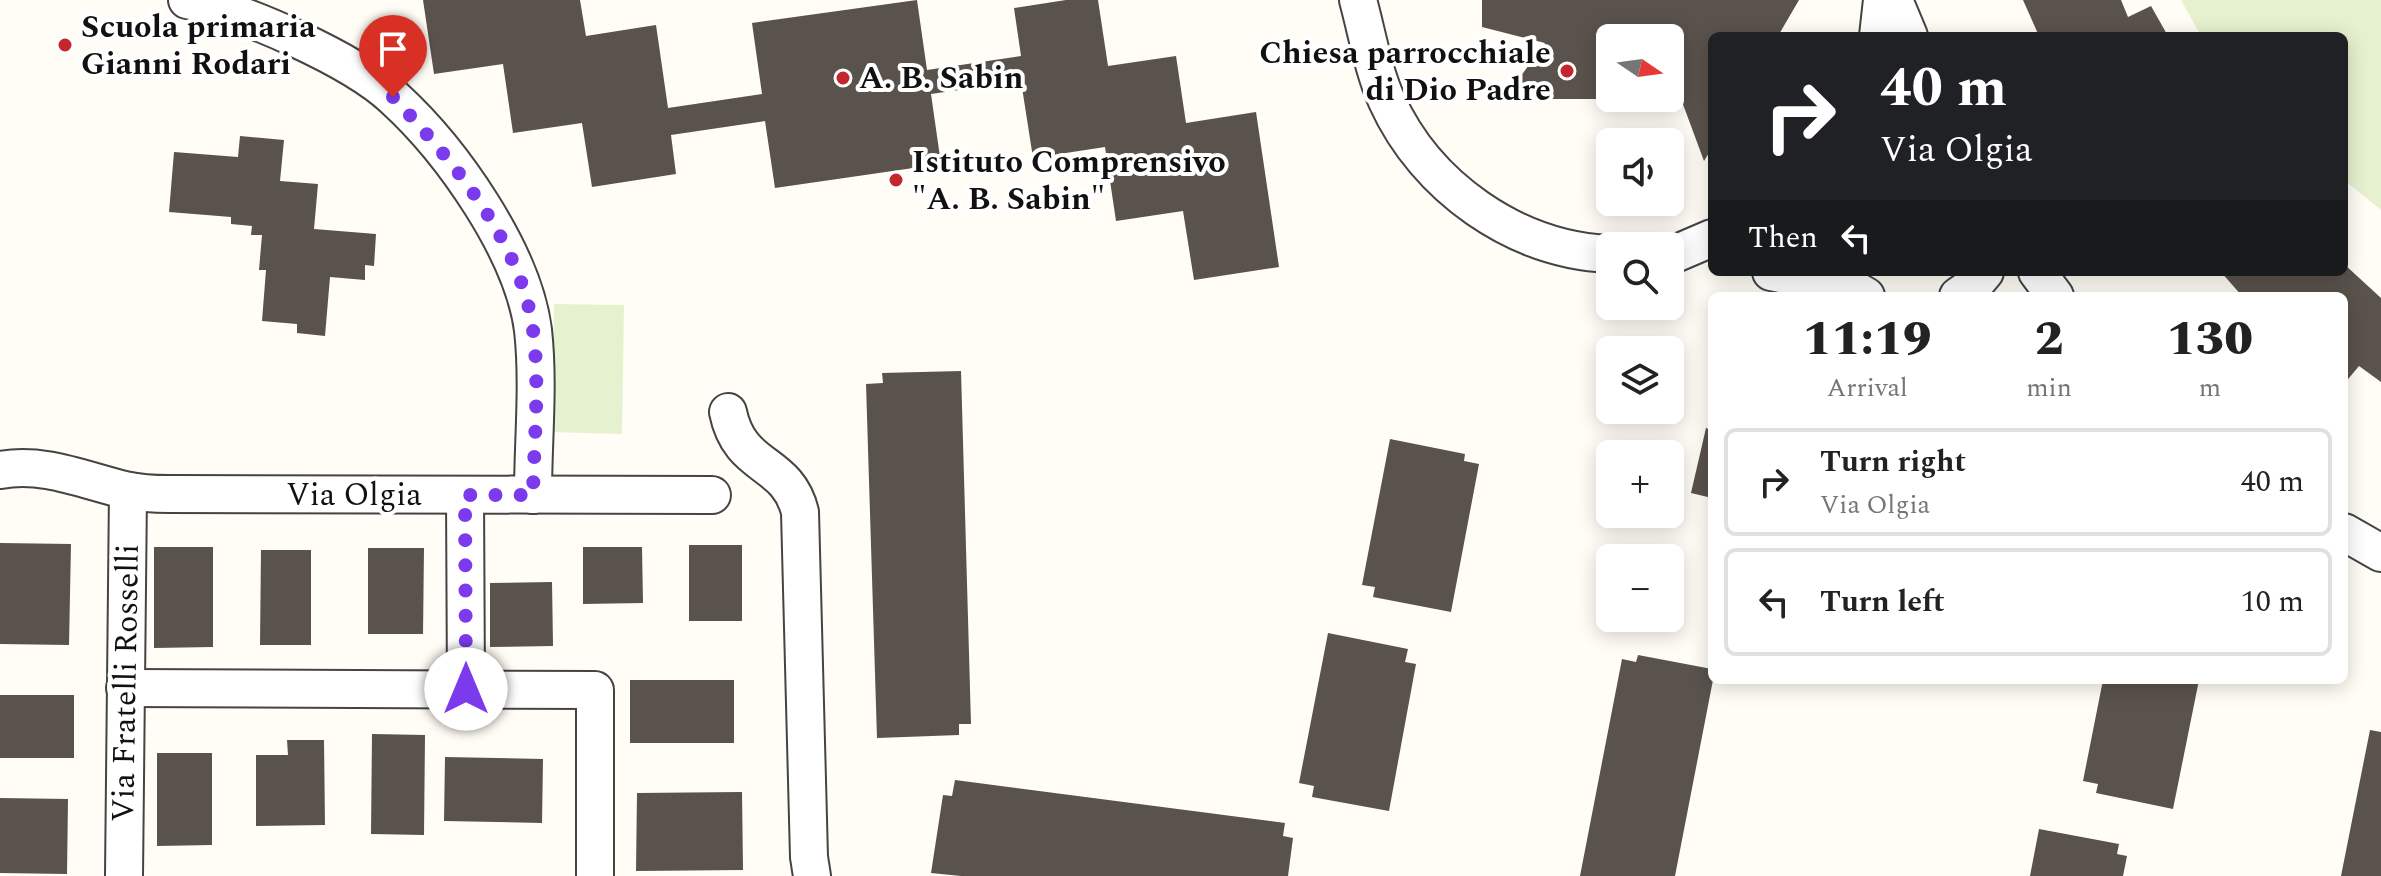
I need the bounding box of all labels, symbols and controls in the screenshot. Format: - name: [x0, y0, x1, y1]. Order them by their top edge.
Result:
- place label: Scuola primaria Gianni Rodari: [81, 3, 316, 89]
- pin: [359, 15, 427, 97]
- north arrow: [1596, 24, 1684, 112]
- map controls: [1596, 24, 1684, 632]
- icon: arrive: [371, 27, 415, 71]
- place label: Chiesa parrocchiale di Dio Padre: [1259, 29, 1551, 115]
- marker: Scuola primaria Gianni Rodari: [56, 36, 74, 54]
- text: 40 m: [1880, 46, 2007, 131]
- place label: A. B. Sabin: [859, 54, 1024, 103]
- marker: Chiesa parrocchiale di Dio Padre: [1558, 62, 1576, 80]
- icon: right: [1748, 64, 1852, 168]
- marker: A. B. Sabin: [834, 69, 852, 87]
- text: Via Olgia: [1880, 123, 2033, 178]
- button: sound: [1596, 128, 1684, 216]
- place label: Istituto Comprensivo "A. B. Sabin": [912, 138, 1226, 224]
- marker: Istituto Comprensivo "A. B. Sabin": [887, 171, 905, 189]
- text: Then: [1748, 215, 1818, 261]
- icon: left: [1834, 216, 1878, 260]
- button: search: [1596, 232, 1684, 320]
- text: 11:19: [1803, 303, 1932, 376]
- text: 2: [2035, 303, 2064, 376]
- text: 130: [2167, 303, 2253, 376]
- button: layers: [1596, 336, 1684, 424]
- text: Arrival: [1827, 368, 1908, 408]
- text: min: [2026, 368, 2072, 408]
- text: m: [2199, 368, 2221, 408]
- text: Turn right: [1820, 439, 1966, 485]
- button: +: [1596, 440, 1684, 528]
- text: 40 m: [2241, 459, 2304, 505]
- icon: right: [1752, 460, 1796, 504]
- street label: Via Olgia: [286, 471, 422, 520]
- text: Via Olgia: [1820, 485, 1930, 525]
- street label: Via Fratelli Rosselli: [99, 543, 153, 823]
- button: −: [1596, 544, 1684, 632]
- text: Turn left: [1820, 579, 1945, 625]
- text: 10 m: [2241, 579, 2304, 625]
- icon: left: [1752, 580, 1796, 624]
- position arrow: [424, 647, 508, 731]

